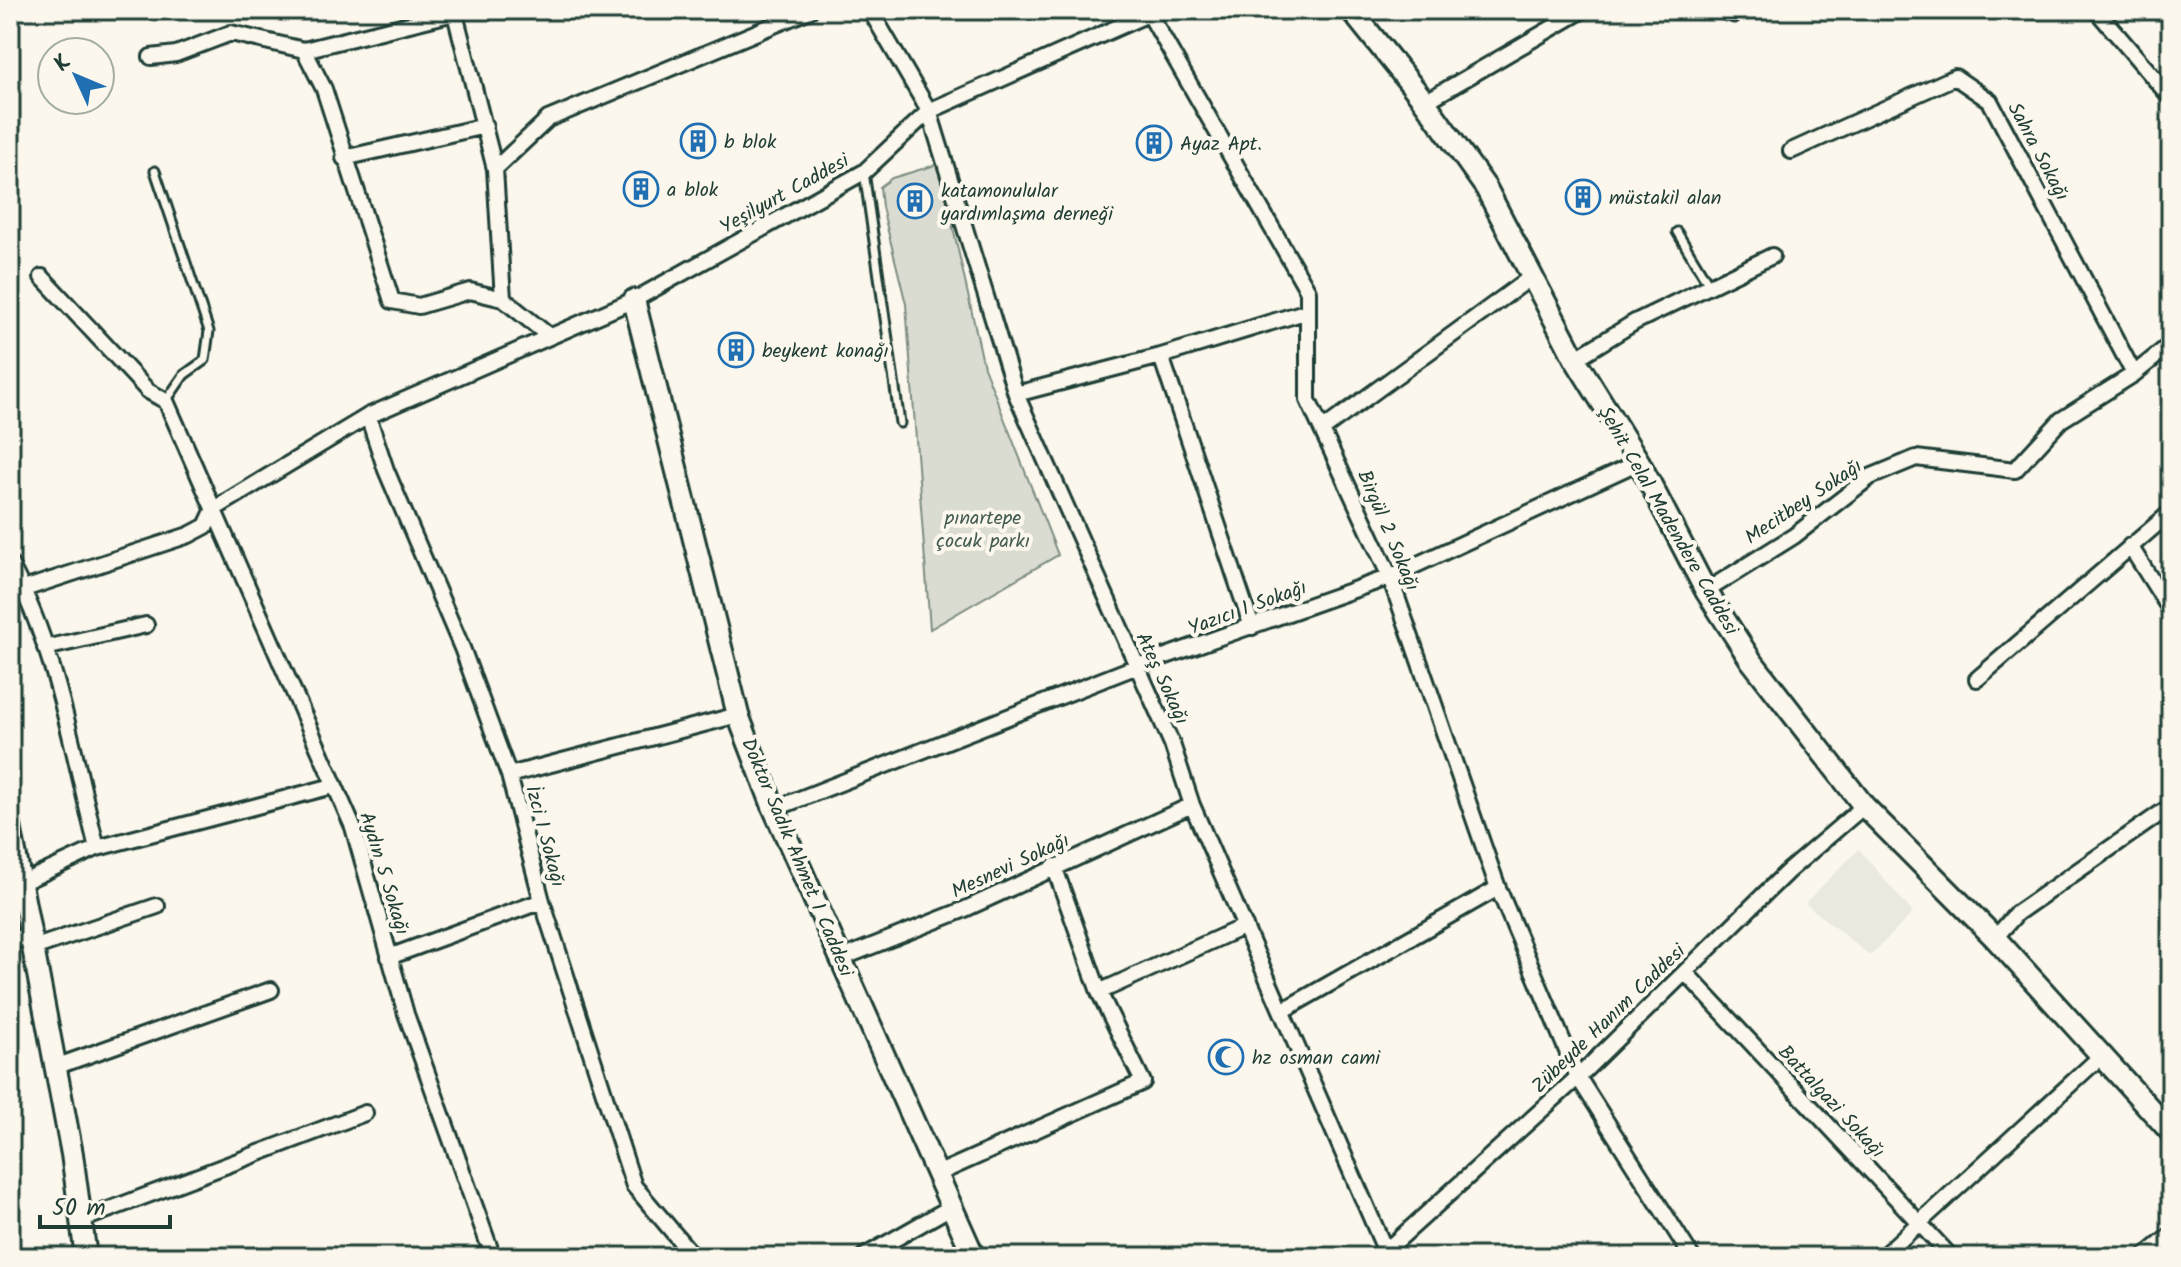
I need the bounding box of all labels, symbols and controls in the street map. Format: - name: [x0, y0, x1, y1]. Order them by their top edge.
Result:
- north arrow: [36, 36, 116, 116]
- text: K: [46, 47, 81, 81]
- street label: Sahra Sokağı: [1998, 97, 2077, 207]
- building icon: b blok: [679, 122, 717, 160]
- building icon: Ayaz Apt.: [1135, 124, 1173, 162]
- place label: b blok: [724, 127, 777, 159]
- place label: Ayaz Apt.: [1180, 129, 1262, 161]
- street label: Yeşilyurt Caddesi: [714, 145, 857, 244]
- building icon: a blok: [622, 170, 660, 208]
- place label: a blok: [667, 175, 719, 207]
- place label: katamonulular yardımlaşma derneği: [940, 176, 1114, 231]
- building icon: müstakil alan: [1564, 178, 1602, 216]
- building icon: katamonulular yardımlaşma derneği: [896, 182, 934, 220]
- place label: müstakil alan: [1609, 183, 1722, 215]
- building icon: beykent konağı: [717, 331, 755, 369]
- place label: beykent konağı: [762, 336, 889, 368]
- street label: Şehit Celal Madendere Caddesi: [1588, 400, 1747, 643]
- street label: Mecitbey Sokağı: [1739, 451, 1869, 554]
- street label: Birgül 2 Sokağı: [1347, 465, 1427, 596]
- park label: pınartepe çocuk parkı: [936, 503, 1030, 558]
- street label: Yazıcı 1 Sokağı: [1184, 573, 1312, 645]
- street label: Ateş Sokağı: [1126, 627, 1197, 730]
- street label: Doktor Sadık Ahmet 1 Caddesi: [731, 733, 862, 983]
- street label: İzci 1 Sokağı: [515, 782, 573, 891]
- street label: Aydın 5 Sokağı: [349, 808, 417, 939]
- street label: Mesnevi Sokağı: [946, 825, 1075, 908]
- street label: Zübeyde Hanım Caddesi: [1525, 936, 1695, 1102]
- mosque icon: hz osman cami: [1207, 1038, 1245, 1076]
- street label: Battalgazi Sokağı: [1769, 1038, 1892, 1166]
- place label: hz osman cami: [1252, 1043, 1381, 1075]
- scale bar: [40, 1179, 170, 1229]
- text: 50 m: [52, 1189, 106, 1228]

